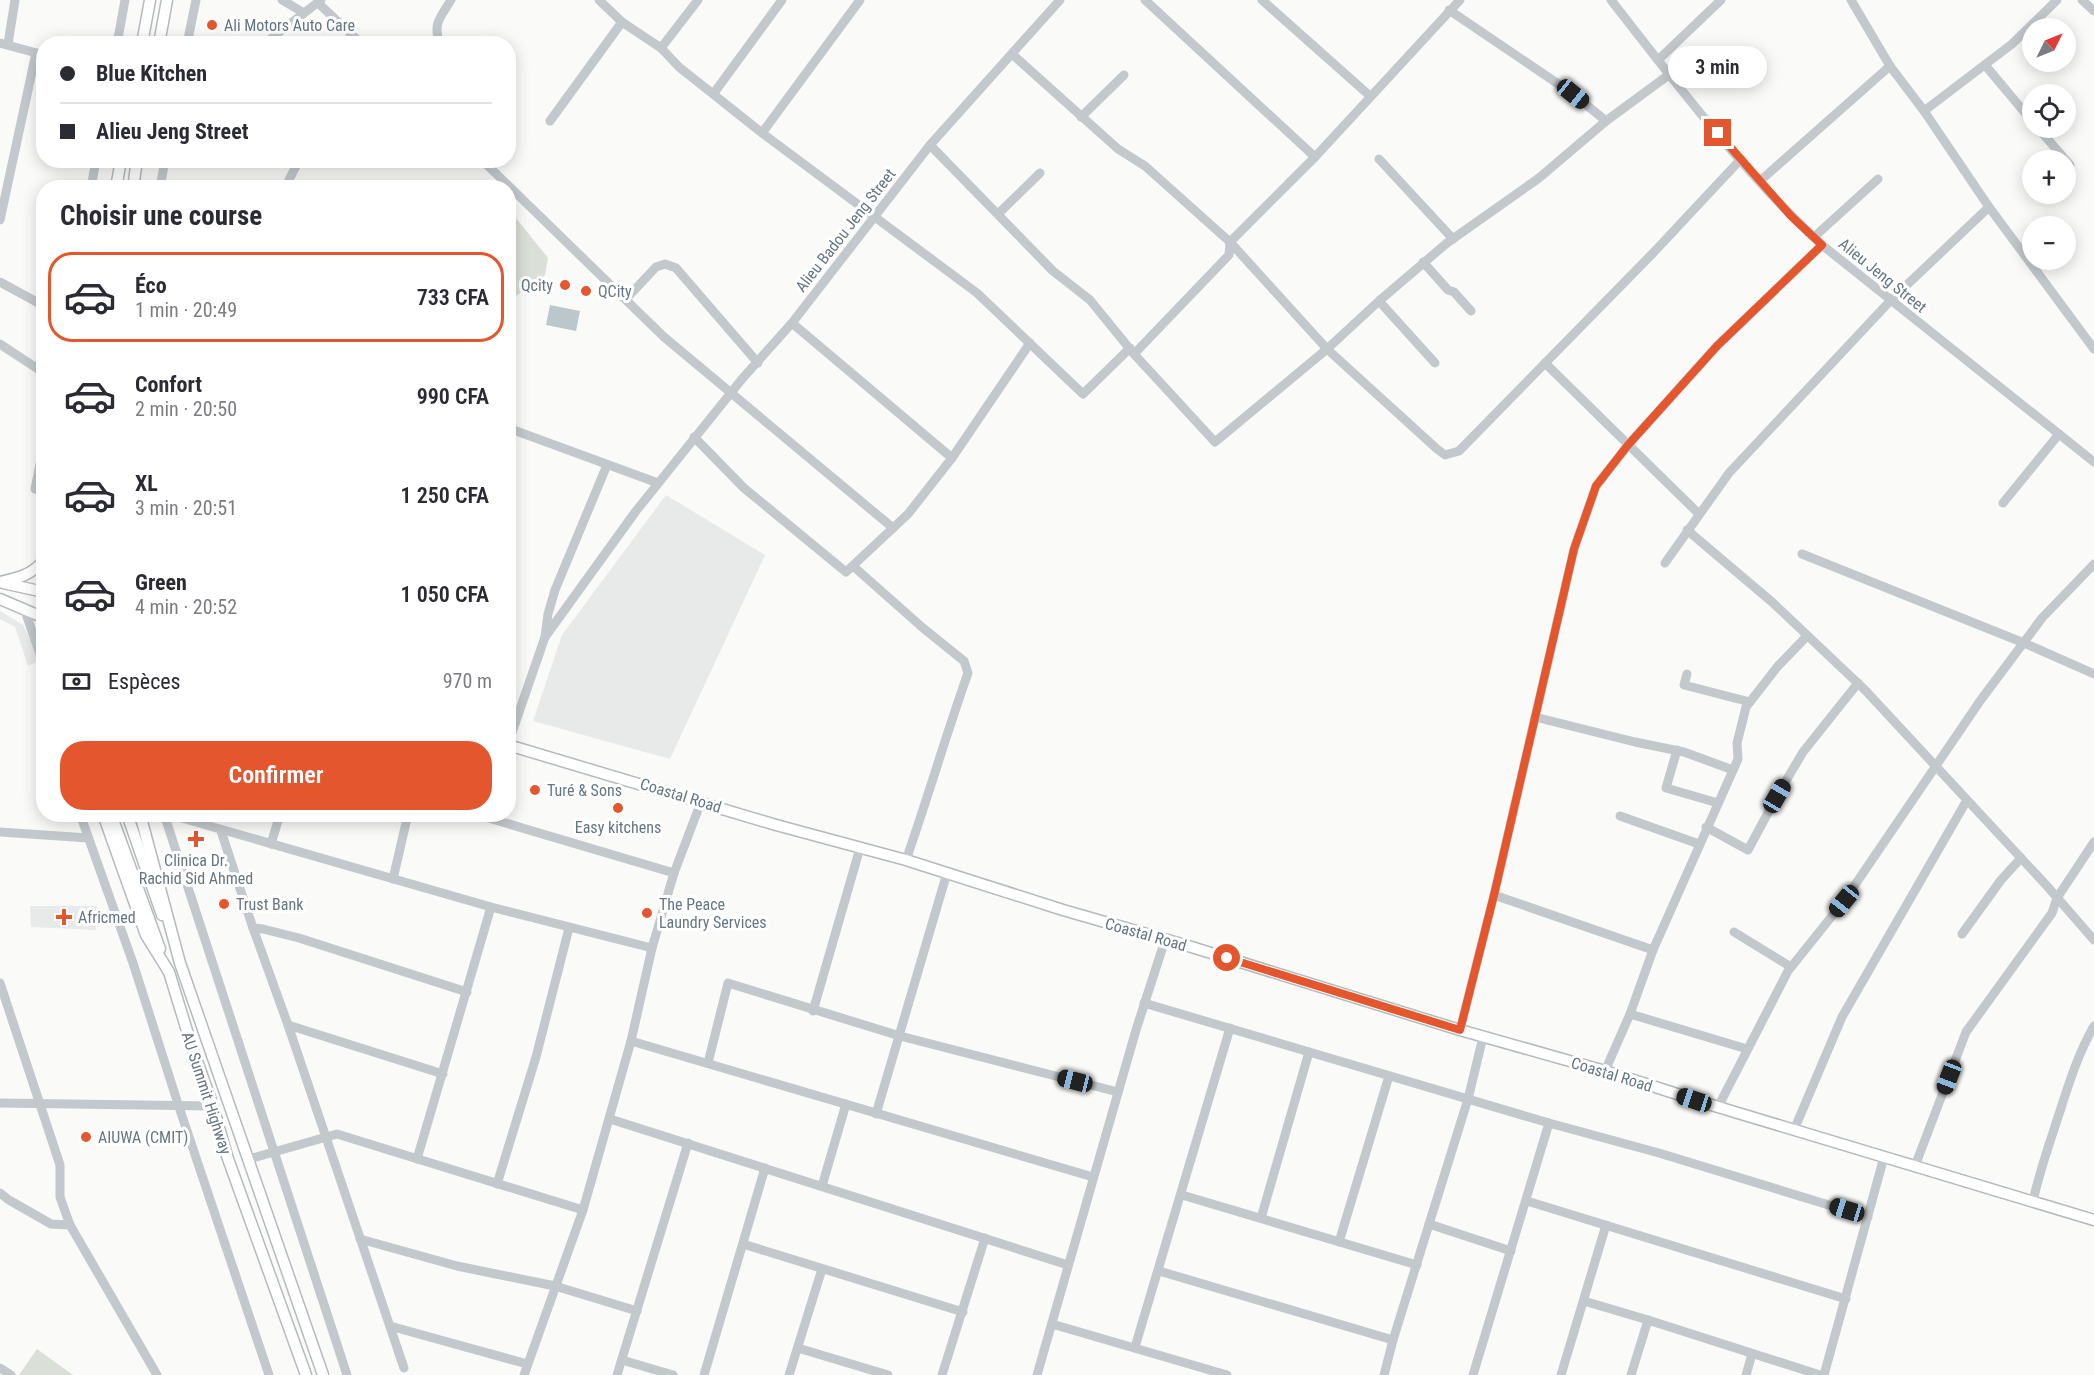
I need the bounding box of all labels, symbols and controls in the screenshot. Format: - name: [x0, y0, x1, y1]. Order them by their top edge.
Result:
- place label: Ali Motors Auto Care: [224, 16, 355, 35]
- marker: Ali Motors Auto Care: [205, 18, 219, 32]
- north arrow: [2022, 18, 2076, 72]
- map controls: [2022, 18, 2076, 270]
- callout: 3 min: [1668, 46, 1768, 88]
- text: 3 min: [1695, 55, 1740, 79]
- text: Blue Kitchen: [96, 61, 207, 86]
- car: [1553, 76, 1593, 112]
- button: locate: [2022, 84, 2076, 138]
- text: Alieu Jeng Street: [96, 119, 248, 144]
- route end: [1704, 119, 1731, 146]
- button: +: [2022, 150, 2076, 204]
- street label: Alieu Badou Jeng Street: [791, 165, 900, 296]
- text: Choisir une course: [60, 200, 262, 232]
- button: −: [2022, 216, 2076, 270]
- street label: Alieu Jeng Street: [1835, 234, 1931, 317]
- icon: car: [63, 270, 117, 324]
- text: Éco: [135, 273, 167, 298]
- place label: Qcity: [521, 276, 553, 295]
- marker: Qcity: [558, 278, 572, 292]
- place label: QCity: [598, 282, 632, 301]
- marker: QCity: [579, 284, 593, 298]
- text: 733 CFA: [417, 285, 489, 310]
- text: 1 min · 20:49: [135, 298, 237, 322]
- icon: car: [63, 369, 117, 423]
- text: Confort: [135, 372, 202, 397]
- text: 990 CFA: [417, 384, 489, 409]
- text: 2 min · 20:50: [135, 397, 237, 421]
- icon: car: [63, 468, 117, 522]
- text: XL: [135, 471, 158, 496]
- text: 1 250 CFA: [401, 483, 489, 508]
- text: 3 min · 20:51: [135, 496, 237, 520]
- icon: car: [63, 567, 117, 621]
- text: Green: [135, 570, 187, 595]
- text: 1 050 CFA: [401, 582, 489, 607]
- text: 4 min · 20:52: [135, 595, 237, 619]
- icon: cash: [60, 665, 93, 698]
- text: Espèces: [108, 669, 181, 694]
- text: 970 m: [443, 669, 492, 693]
- button: Confirmer: [60, 741, 492, 810]
- street label: Coastal Road: [638, 774, 724, 817]
- car: [1760, 776, 1794, 816]
- place label: Turé & Sons: [547, 781, 622, 800]
- marker: Turé & Sons: [528, 783, 542, 797]
- marker: Easy kitchens: [611, 801, 625, 815]
- place label: Easy kitchens: [575, 818, 661, 837]
- marker: Clinica Dr. Rachid Sid Ahmed: [187, 830, 205, 848]
- place label: Clinica Dr. Rachid Sid Ahmed: [139, 851, 253, 888]
- car: [1826, 881, 1862, 921]
- place label: Trust Bank: [236, 895, 304, 914]
- place label: The Peace Laundry Services: [659, 895, 767, 932]
- marker: Trust Bank: [217, 897, 231, 911]
- marker: The Peace Laundry Services: [640, 906, 654, 920]
- marker: Africmed: [55, 908, 73, 926]
- place label: Africmed: [78, 908, 136, 927]
- street label: Coastal Road: [1103, 914, 1189, 955]
- route start: [1213, 944, 1240, 971]
- street label: AU Summit Highway: [178, 1029, 235, 1157]
- street label: Coastal Road: [1569, 1053, 1655, 1096]
- car: [1934, 1057, 1964, 1097]
- car: [1055, 1068, 1095, 1094]
- car: [1674, 1086, 1714, 1114]
- place label: AIUWA (CMIT): [98, 1128, 188, 1147]
- marker: AIUWA (CMIT): [79, 1130, 93, 1144]
- car: [1827, 1196, 1867, 1224]

